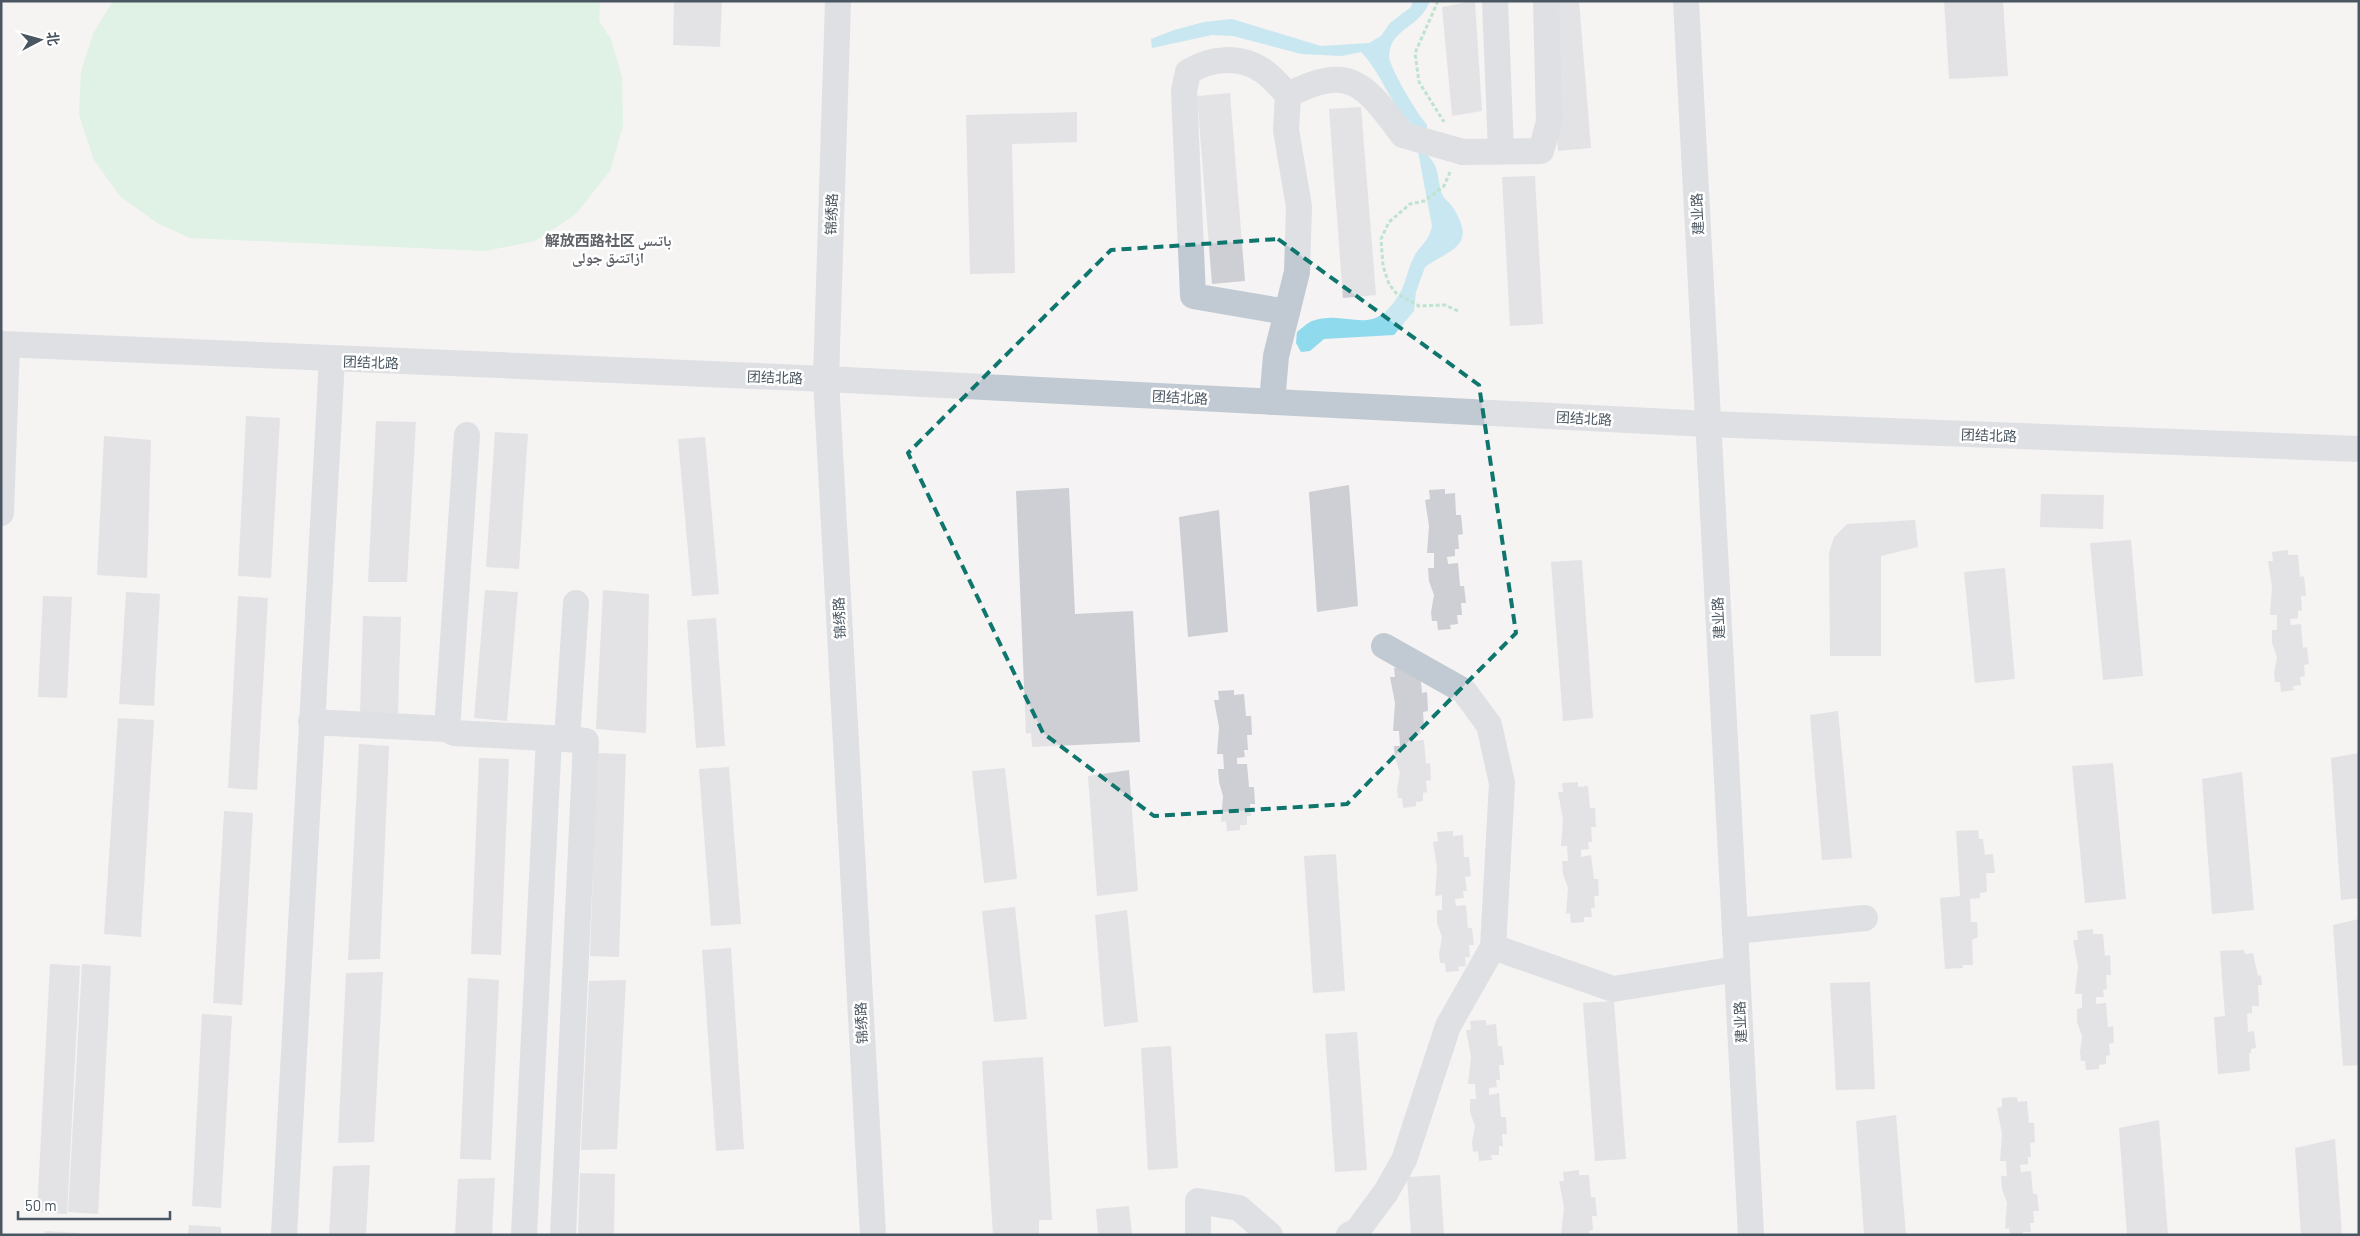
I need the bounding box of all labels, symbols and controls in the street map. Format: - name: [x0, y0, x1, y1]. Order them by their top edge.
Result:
- north arrow: [15, 15, 65, 65]
- text: 北: [44, 31, 63, 46]
- street label: 锦绣路: [822, 193, 840, 235]
- street label: 建业路: [1687, 193, 1707, 235]
- district label: 解放西路社区 باتىس ازاتتىق جولى: [545, 231, 671, 267]
- street label: 团结北路: [343, 353, 399, 371]
- street label: 团结北路: [747, 368, 803, 386]
- street label: 团结北路: [1152, 387, 1208, 407]
- street label: 团结北路: [1556, 408, 1612, 428]
- street label: 团结北路: [1961, 426, 2017, 444]
- street label: 锦绣路: [829, 597, 849, 639]
- street label: 建业路: [1708, 597, 1728, 639]
- street label: 建业路: [1730, 1001, 1750, 1043]
- street label: 锦绣路: [851, 1002, 871, 1044]
- scale bar: [18, 1188, 170, 1220]
- text: 50 m: [25, 1196, 57, 1214]

